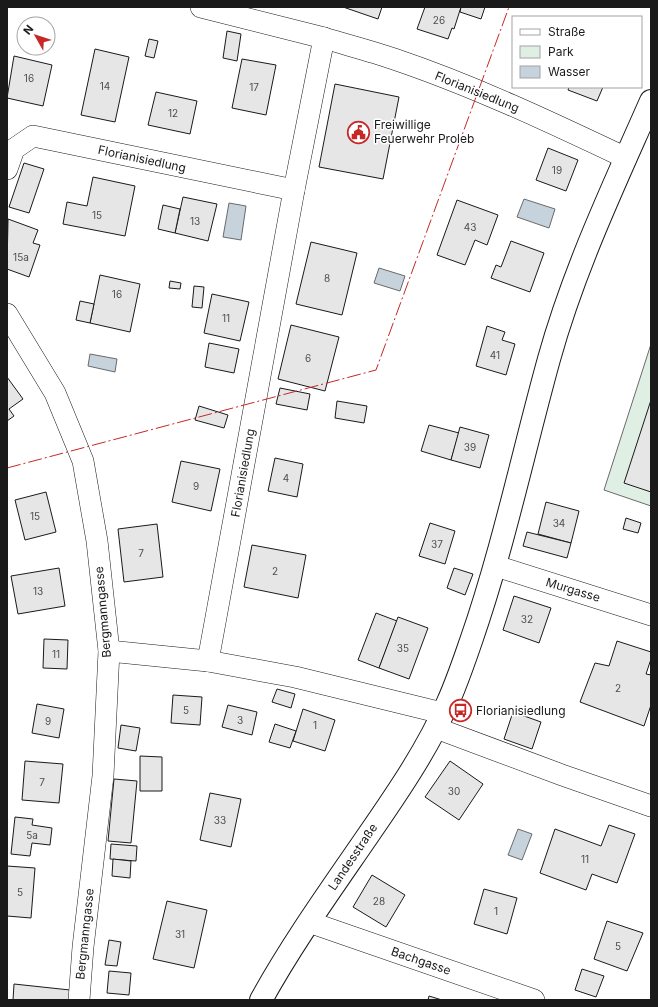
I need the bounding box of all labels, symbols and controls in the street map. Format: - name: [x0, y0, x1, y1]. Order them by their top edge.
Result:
- house number: 26: [433, 14, 445, 26]
- north arrow: [16, 16, 56, 56]
- legend: [512, 16, 642, 88]
- text: N: [20, 22, 36, 37]
- text: Straße: [548, 24, 585, 39]
- text: Park: [548, 44, 574, 59]
- text: Wasser: [548, 64, 591, 79]
- street label: Florianisiedlung: [433, 68, 522, 115]
- house number: 16: [24, 72, 34, 84]
- house number: 14: [100, 80, 110, 92]
- house number: 17: [249, 81, 259, 93]
- house number: 12: [168, 107, 178, 119]
- place label: Freiwillige Feuerwehr Proleb: [374, 117, 474, 146]
- public building icon: Freiwillige Feuerwehr Proleb: [346, 119, 372, 145]
- street label: Florianisiedlung: [97, 142, 187, 175]
- house number: 19: [552, 164, 562, 176]
- house number: 15: [92, 209, 102, 221]
- house number: 13: [190, 215, 200, 227]
- house number: 43: [464, 221, 476, 233]
- house number: 15a: [13, 251, 29, 263]
- house number: 8: [324, 272, 330, 284]
- house number: 16: [112, 288, 122, 300]
- house number: 11: [222, 312, 230, 324]
- house number: 41: [490, 349, 500, 361]
- house number: 6: [305, 352, 311, 364]
- street label: Florianisiedlung: [227, 428, 258, 518]
- house number: 39: [464, 441, 476, 453]
- house number: 4: [283, 472, 289, 484]
- house number: 9: [193, 480, 199, 492]
- house number: 15: [30, 510, 40, 522]
- house number: 34: [553, 517, 565, 529]
- house number: 37: [431, 538, 443, 550]
- house number: 7: [138, 547, 144, 559]
- house number: 2: [272, 565, 278, 577]
- street label: Bergmanngasse: [91, 566, 114, 658]
- street label: Murgasse: [544, 574, 602, 605]
- house number: 13: [33, 585, 43, 597]
- house number: 32: [521, 613, 533, 625]
- house number: 35: [397, 642, 409, 654]
- house number: 11: [52, 648, 60, 660]
- house number: 2: [615, 682, 621, 694]
- bus stop icon: Florianisiedlung: [447, 698, 473, 724]
- place label: Florianisiedlung: [476, 703, 566, 718]
- house number: 5: [183, 704, 189, 716]
- house number: 3: [237, 714, 243, 726]
- house number: 9: [45, 715, 51, 727]
- house number: 1: [313, 719, 317, 731]
- house number: 7: [39, 776, 45, 788]
- house number: 30: [448, 785, 460, 797]
- house number: 33: [214, 814, 226, 826]
- street label: Landesstraße: [325, 821, 380, 893]
- house number: 5a: [26, 829, 38, 841]
- house number: 11: [581, 853, 589, 865]
- house number: 5: [17, 886, 23, 898]
- street label: Bergmanngasse: [72, 888, 97, 980]
- house number: 28: [373, 895, 385, 907]
- house number: 1: [494, 905, 498, 917]
- house number: 31: [175, 928, 185, 940]
- house number: 5: [615, 940, 621, 952]
- street label: Bachgasse: [389, 943, 453, 978]

